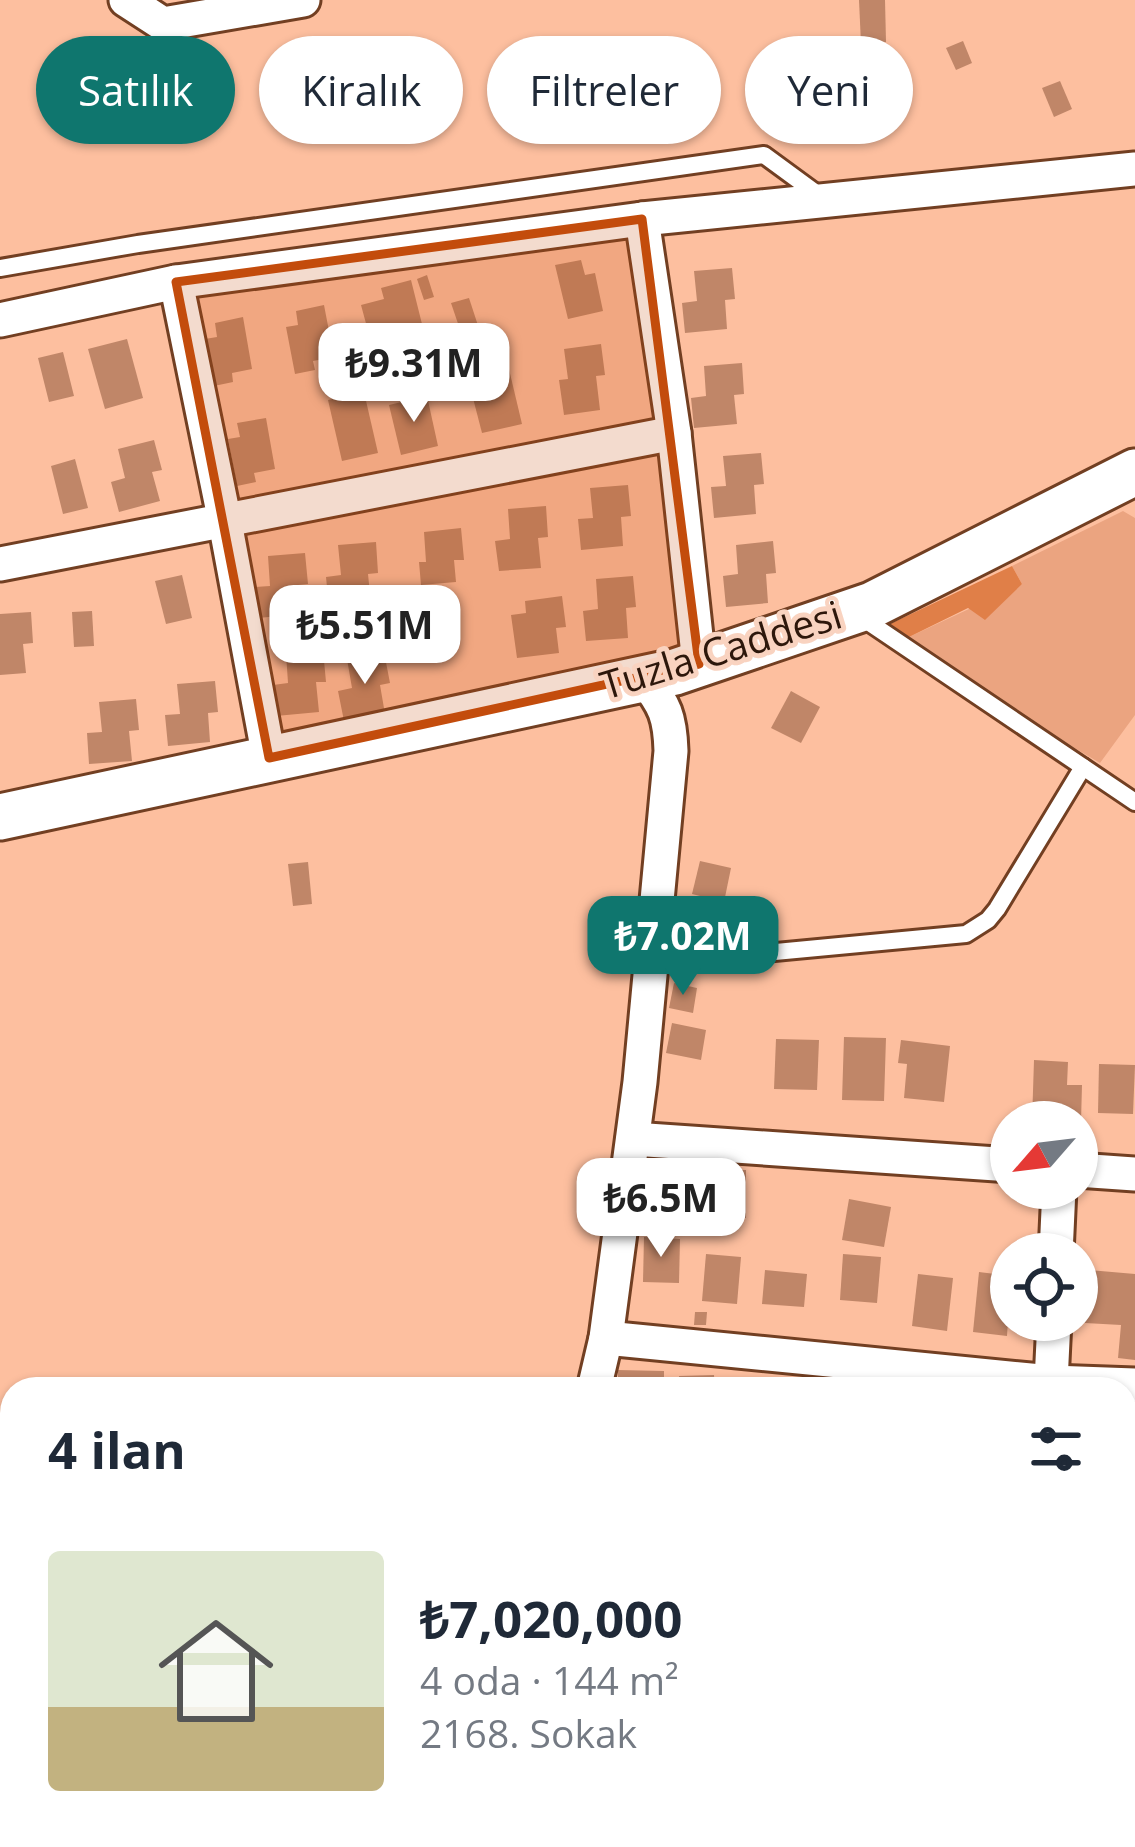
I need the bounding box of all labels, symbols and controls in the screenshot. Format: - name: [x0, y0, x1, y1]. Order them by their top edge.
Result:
- chip: Satılık: [36, 36, 235, 144]
- chip: Kiralık: [259, 36, 463, 144]
- chip: Filtreler: [487, 36, 721, 144]
- chip: Yeni: [745, 36, 913, 144]
- pin: ₺9.31M: [316, 323, 512, 425]
- text: ₺9.31M: [345, 335, 483, 388]
- pin: ₺5.51M: [267, 585, 463, 687]
- street label: Tuzla Caddesi: [593, 587, 848, 710]
- text: ₺5.51M: [296, 597, 434, 650]
- pin: ₺7.02M: [585, 896, 781, 998]
- text: ₺7.02M: [614, 908, 752, 961]
- north arrow: [990, 1101, 1098, 1209]
- map controls: [990, 1101, 1098, 1341]
- pin: ₺6.5M: [577, 1158, 745, 1260]
- text: ₺6.5M: [604, 1170, 718, 1223]
- button: locate: [990, 1233, 1098, 1341]
- text: 4 ilan: [48, 1414, 186, 1484]
- icon: filters: [1023, 1416, 1089, 1482]
- text: ₺7,020,000: [420, 1583, 682, 1653]
- icon: home: [144, 1599, 288, 1743]
- text: 4 oda · 144 m²: [420, 1653, 679, 1706]
- text: 2168. Sokak: [420, 1706, 637, 1759]

